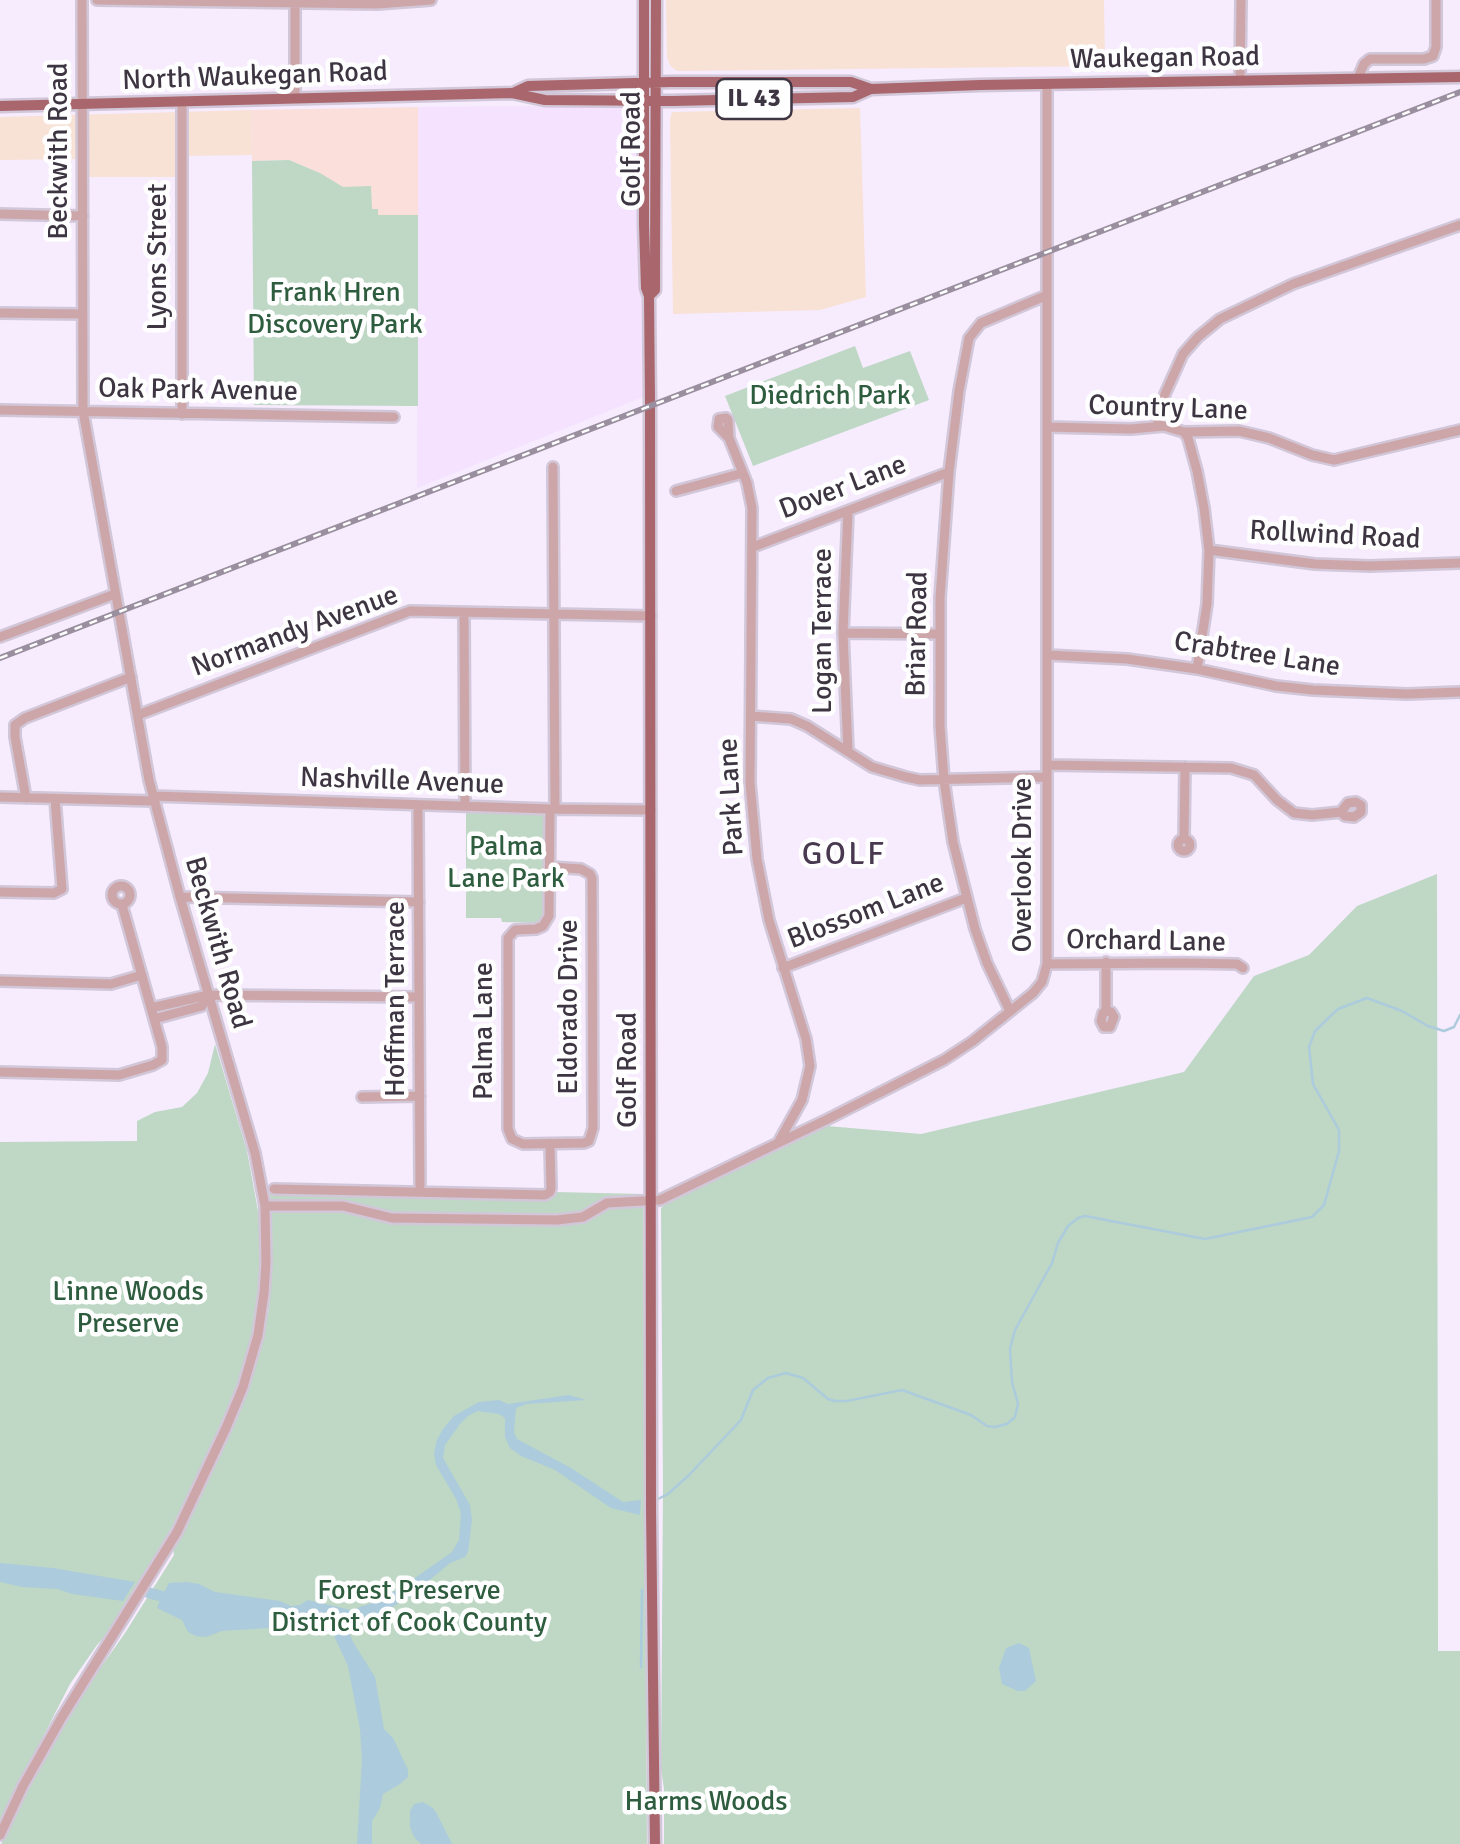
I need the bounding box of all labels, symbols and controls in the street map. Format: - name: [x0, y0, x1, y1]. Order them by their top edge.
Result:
- street label: Waukegan Road: [1070, 41, 1260, 77]
- street label: North Waukegan Road: [122, 56, 388, 98]
- street label: Beckwith Road: [43, 62, 77, 240]
- road number: IL 43: [716, 79, 792, 119]
- street label: Golf Road: [616, 91, 650, 207]
- street label: Lyons Street: [142, 183, 176, 331]
- park label: Frank Hren Discovery Park: [247, 277, 423, 343]
- street label: Oak Park Avenue: [98, 372, 298, 410]
- park label: Diedrich Park: [749, 380, 911, 414]
- street label: Country Lane: [1088, 389, 1248, 429]
- street label: Dover Lane: [775, 448, 911, 528]
- street label: Rollwind Road: [1249, 515, 1421, 557]
- street label: Logan Terrace: [807, 548, 841, 714]
- street label: Briar Road: [900, 571, 936, 697]
- street label: Normandy Avenue: [187, 579, 403, 685]
- street label: Crabtree Lane: [1172, 625, 1342, 685]
- street label: Park Lane: [712, 737, 752, 857]
- street label: Nashville Avenue: [300, 762, 504, 802]
- street label: Overlook Drive: [1007, 778, 1041, 952]
- park label: Palma Lane Park: [447, 831, 565, 897]
- district label: GOLF: [802, 837, 886, 875]
- street label: Beckwith Road: [176, 853, 258, 1033]
- street label: Blossom Lane: [783, 867, 949, 957]
- street label: Hoffman Terrace: [380, 901, 414, 1097]
- street label: Eldorado Drive: [553, 919, 587, 1095]
- street label: Orchard Lane: [1066, 924, 1226, 960]
- street label: Palma Lane: [468, 962, 502, 1100]
- street label: Golf Road: [612, 1012, 646, 1128]
- park label: Linne Woods Preserve: [52, 1276, 204, 1342]
- park label: Forest Preserve District of Cook County: [271, 1575, 547, 1641]
- park label: Harms Woods: [624, 1786, 788, 1820]

